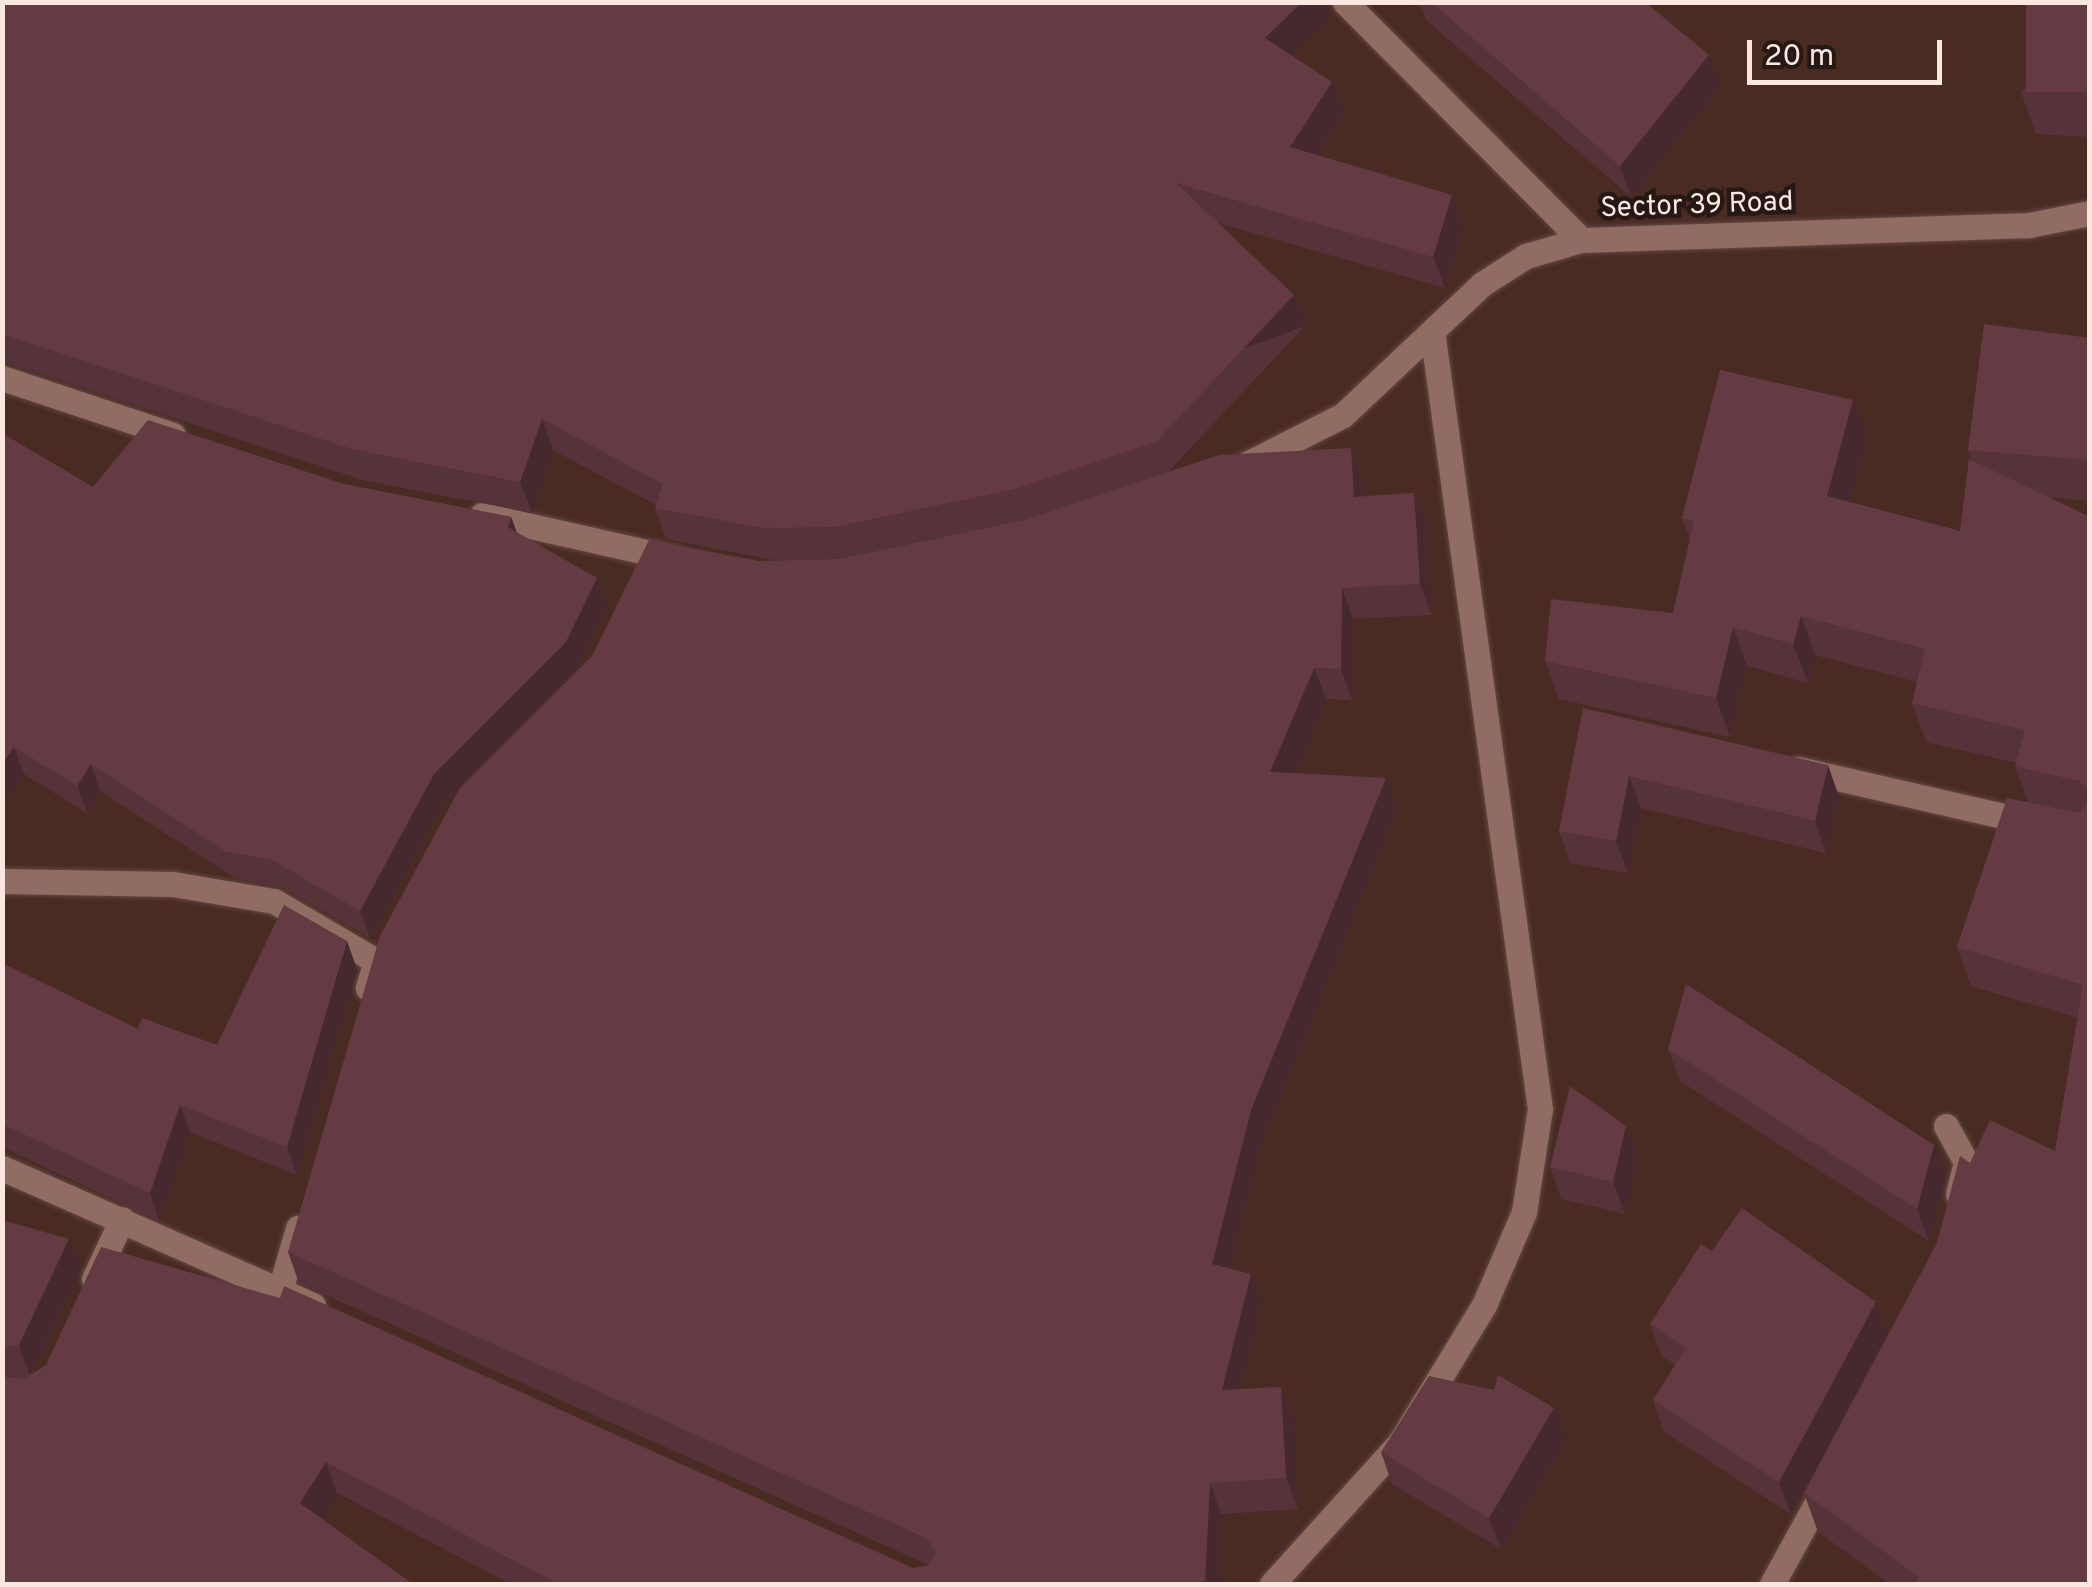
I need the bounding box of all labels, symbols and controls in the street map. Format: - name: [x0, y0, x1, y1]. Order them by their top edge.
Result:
- scale bar: [1752, 20, 1947, 82]
- text: 20 m: [1764, 39, 1834, 76]
- street label: Sector 39 Road: [1600, 186, 1794, 226]

